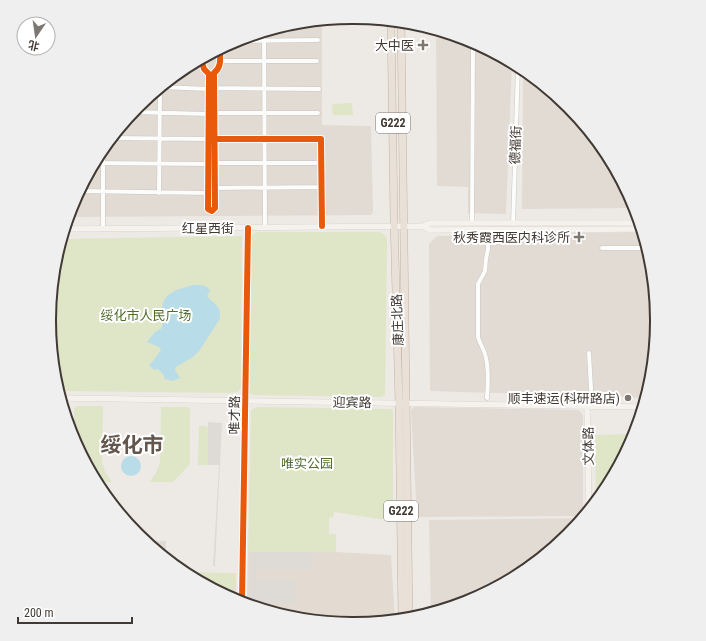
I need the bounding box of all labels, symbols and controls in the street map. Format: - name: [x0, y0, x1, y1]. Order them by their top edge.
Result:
- north arrow: [16, 16, 56, 56]
- text: 北: [27, 38, 41, 53]
- place label: 大中医: [375, 38, 414, 53]
- marker: 大中医: [417, 39, 429, 51]
- road number: G222: [376, 113, 410, 133]
- street label: 德福街: [507, 125, 524, 165]
- street label: 红星西街: [182, 221, 234, 236]
- place label: 秋秀霞西医内科诊所: [453, 230, 570, 245]
- marker: 秋秀霞西医内科诊所: [573, 231, 585, 243]
- street label: 康庄北路: [389, 294, 406, 346]
- park label: 绥化市人民广场: [100, 308, 192, 323]
- place label: 顺丰速运(科研路店): [508, 391, 620, 406]
- marker: 顺丰速运(科研路店): [623, 393, 633, 403]
- street label: 唯才路: [227, 395, 242, 435]
- street label: 迎宾路: [332, 395, 372, 410]
- street label: 文体路: [581, 426, 596, 466]
- district label: 绥化市: [101, 433, 164, 457]
- park label: 唯实公园: [281, 456, 333, 471]
- road number: G222: [384, 501, 418, 521]
- scale bar: [18, 599, 132, 625]
- text: 200 m: [24, 606, 54, 620]

